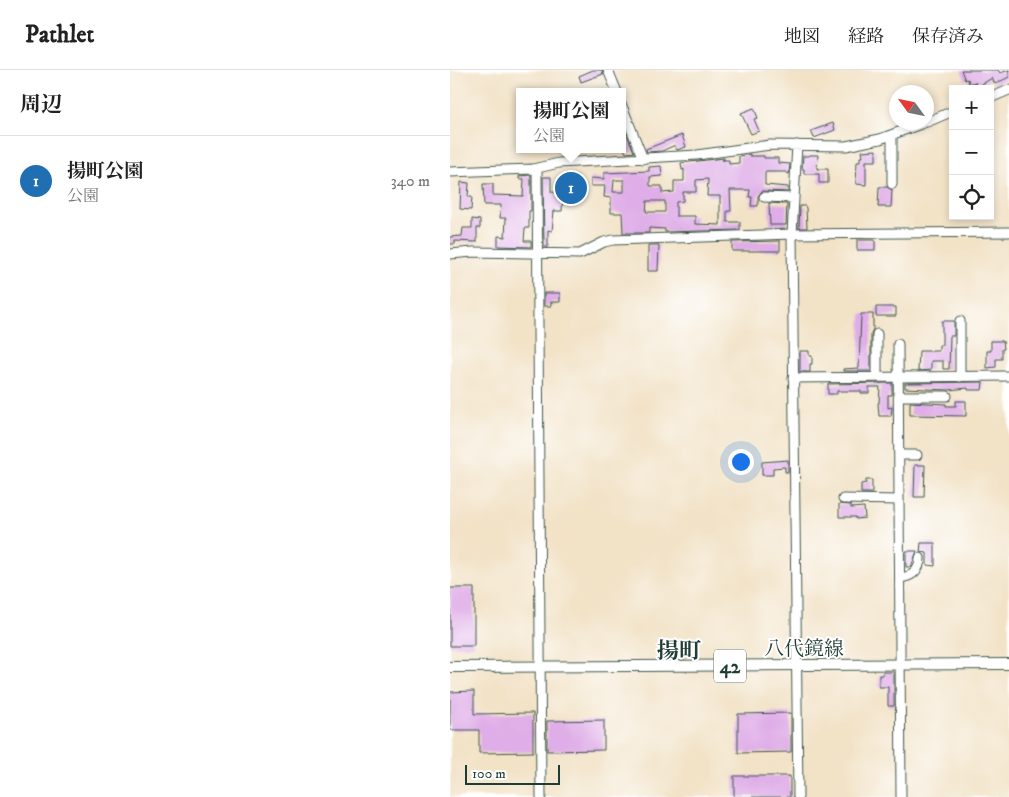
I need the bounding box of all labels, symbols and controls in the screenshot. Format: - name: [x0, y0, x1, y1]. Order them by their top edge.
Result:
- text: Pathlet: [25, 20, 94, 50]
- text: 地図: [784, 26, 820, 48]
- text: 経路: [848, 26, 884, 48]
- text: 保存済み: [912, 26, 984, 48]
- north arrow: [889, 85, 934, 130]
- map controls: [949, 85, 994, 220]
- button: +: [949, 85, 994, 130]
- popup: [516, 88, 626, 153]
- text: 周辺: [20, 92, 62, 118]
- text: 揚町公園: [533, 100, 609, 123]
- text: 公園: [533, 126, 565, 146]
- button: −: [949, 130, 994, 175]
- text: 揚町公園: [67, 160, 143, 183]
- pin: 1: [555, 169, 587, 207]
- text: 1: [33, 171, 39, 191]
- text: 340 m: [391, 171, 430, 191]
- button: locate: [949, 175, 994, 220]
- text: 公園: [67, 186, 99, 206]
- your location: [728, 449, 754, 475]
- street label: 八代鏡線: [764, 637, 844, 662]
- district label: 揚町: [657, 638, 701, 665]
- road number: 42: [714, 650, 746, 682]
- scale bar: [465, 762, 560, 785]
- text: 100 m: [472, 765, 506, 783]

